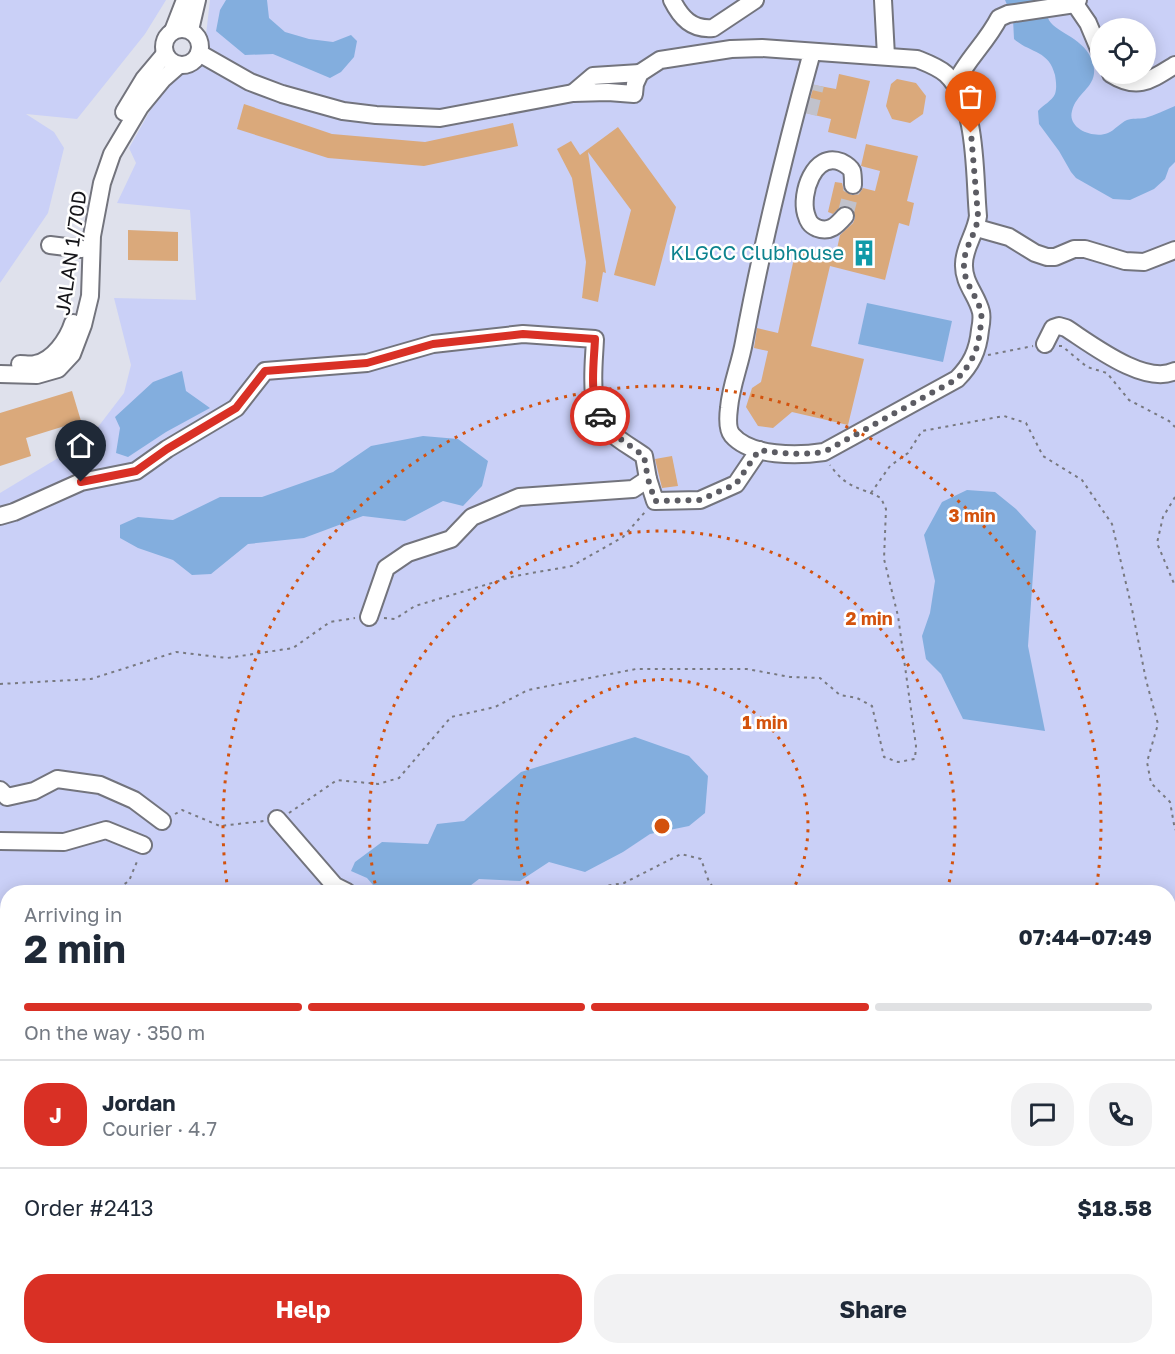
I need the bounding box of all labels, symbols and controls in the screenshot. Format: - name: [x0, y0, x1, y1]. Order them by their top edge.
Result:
- map controls: [1090, 18, 1156, 84]
- button: locate: [1090, 18, 1156, 84]
- pin: [945, 71, 996, 133]
- icon: bag: [954, 80, 987, 113]
- street label: JALAN 1/70D: [49, 189, 91, 317]
- building icon: KLGCC Clubhouse: [849, 238, 879, 268]
- place label: KLGCC Clubhouse: [670, 240, 844, 264]
- courier: [570, 386, 630, 446]
- icon: car: [584, 400, 617, 433]
- pin: [55, 420, 106, 482]
- icon: home: [64, 429, 97, 462]
- text: 3 min: [948, 504, 996, 526]
- text: 2 min: [845, 607, 893, 629]
- text: 1 min: [742, 711, 788, 733]
- centre of rings: [652, 816, 672, 836]
- text: Arriving in: [24, 902, 122, 926]
- text: 07:44–07:49: [1018, 923, 1152, 950]
- text: 2 min: [24, 925, 126, 972]
- text: On the way · 350 m: [24, 1020, 205, 1044]
- button: chat: [1011, 1083, 1074, 1146]
- button: phone: [1089, 1083, 1152, 1146]
- text: Jordan: [102, 1089, 176, 1116]
- text: J: [49, 1101, 62, 1128]
- text: Courier · 4.7: [102, 1116, 217, 1140]
- text: Order #2413: [24, 1194, 154, 1221]
- text: $18.58: [1077, 1194, 1152, 1221]
- button: Help: [24, 1274, 582, 1343]
- button: Share: [594, 1274, 1152, 1343]

